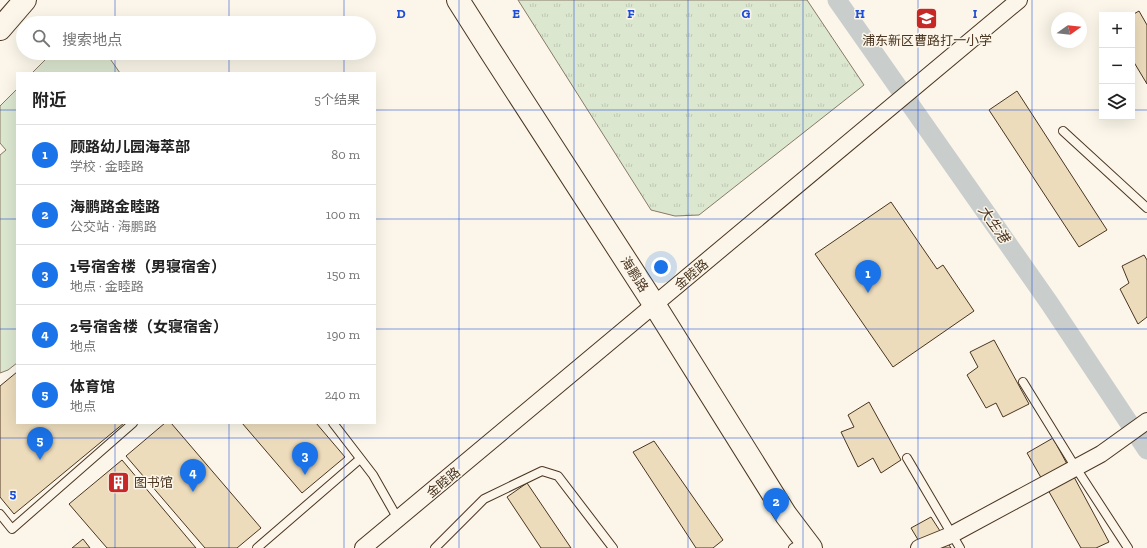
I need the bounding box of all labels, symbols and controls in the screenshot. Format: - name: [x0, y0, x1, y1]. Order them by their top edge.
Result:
- school or university icon: 浦东新区曹路打一小学: [914, 5, 940, 31]
- text: D: [396, 6, 406, 21]
- text: E: [512, 6, 520, 21]
- text: F: [627, 6, 635, 21]
- text: G: [742, 6, 751, 21]
- text: H: [855, 6, 865, 21]
- text: I: [973, 6, 978, 21]
- north arrow: [1051, 12, 1087, 48]
- map controls: [1099, 12, 1135, 120]
- button: +: [1099, 12, 1135, 48]
- search box: [16, 16, 376, 60]
- icon: search: [30, 27, 52, 49]
- text: 搜索地点: [62, 31, 122, 49]
- place label: 浦东新区曹路打一小学: [862, 33, 992, 48]
- button: −: [1099, 48, 1135, 84]
- button: layers: [1099, 84, 1135, 120]
- text: 附近: [32, 90, 66, 110]
- text: 5个结果: [314, 92, 360, 107]
- text: 顾路幼儿园海萃部: [70, 138, 190, 156]
- text: 1: [42, 147, 48, 162]
- text: 80 m: [331, 147, 360, 162]
- text: 学校 · 金睦路: [70, 159, 144, 174]
- text: 海鹏路金睦路: [70, 198, 160, 216]
- water label: 大生港: [975, 202, 1014, 248]
- text: 2: [42, 207, 48, 222]
- text: 100 m: [326, 207, 360, 222]
- text: 公交站 · 海鹏路: [70, 219, 157, 234]
- street label: 海鹏路: [618, 254, 651, 295]
- street label: 金睦路: [672, 256, 711, 293]
- your location: [651, 257, 671, 277]
- text: 1号宿舍楼（男寝宿舍）: [70, 258, 226, 276]
- pin: 1: [855, 260, 881, 293]
- text: 3: [42, 267, 48, 282]
- text: 150 m: [327, 267, 360, 282]
- text: 地点 · 金睦路: [70, 279, 144, 294]
- text: 2号宿舍楼（女寝宿舍）: [70, 318, 228, 336]
- text: 4: [41, 327, 49, 342]
- text: 190 m: [326, 327, 360, 342]
- text: 地点: [70, 339, 96, 354]
- text: 体育馆: [70, 378, 115, 396]
- text: 5: [42, 387, 48, 402]
- text: 240 m: [325, 387, 360, 402]
- text: 地点: [70, 399, 96, 414]
- pin: 5: [27, 427, 53, 460]
- pin: 3: [292, 442, 318, 475]
- pin: 4: [180, 459, 206, 492]
- street label: 金睦路: [424, 464, 463, 501]
- building icon: 图书馆: [105, 469, 131, 495]
- place label: 图书馆: [134, 475, 173, 490]
- text: 5: [10, 486, 17, 501]
- pin: 2: [763, 488, 789, 521]

